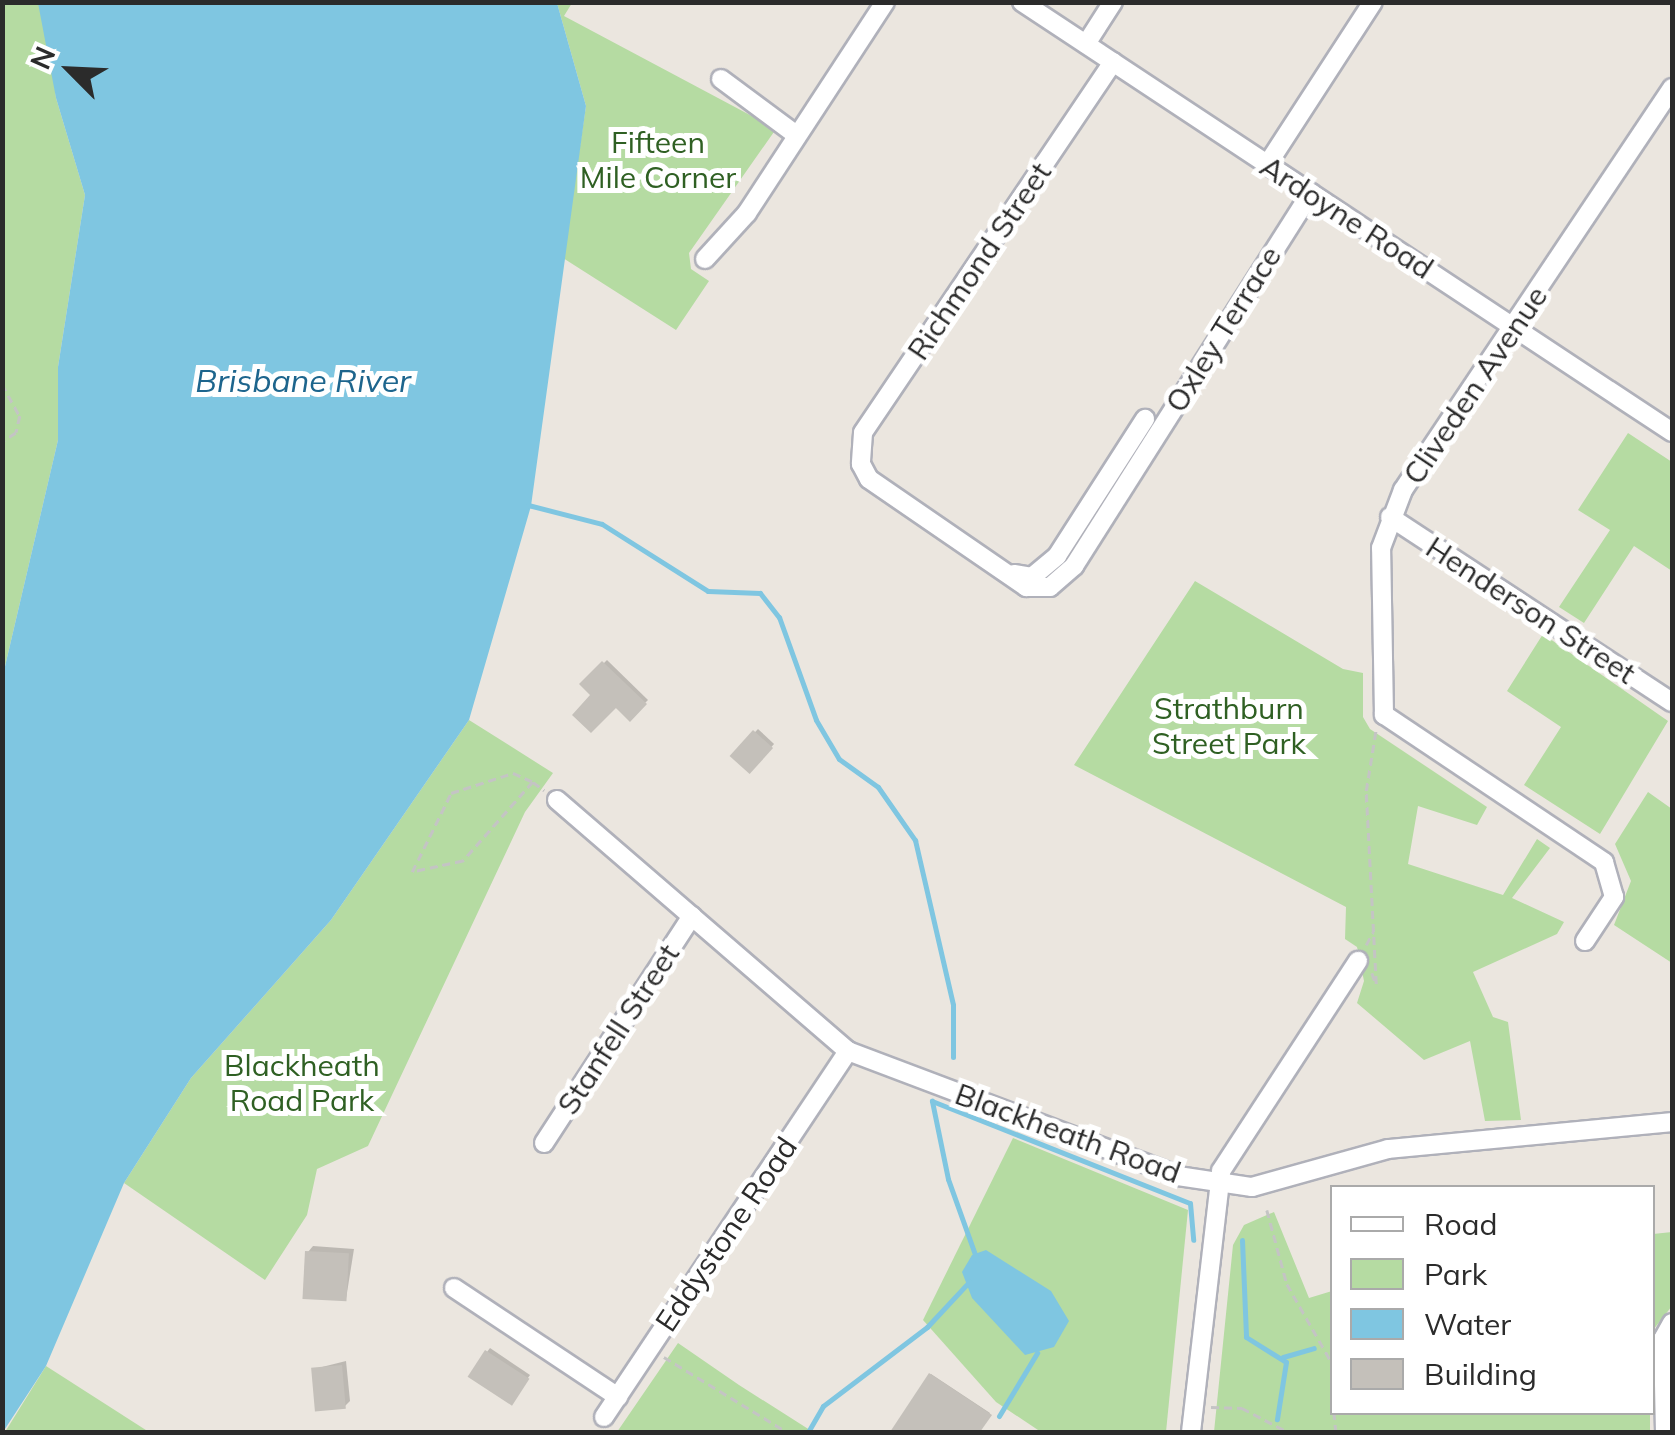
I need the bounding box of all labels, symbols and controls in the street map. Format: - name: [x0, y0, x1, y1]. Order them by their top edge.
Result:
- north arrow: [20, 20, 120, 120]
- text: N: [22, 41, 62, 74]
- park label: Fifteen Mile Corner: [580, 124, 736, 194]
- street label: Ardoyne Road: [1254, 148, 1440, 286]
- street label: Richmond Street: [900, 156, 1058, 366]
- street label: Oxley Terrace: [1158, 239, 1288, 419]
- street label: Cliveden Avenue: [1395, 279, 1555, 491]
- water label: Brisbane River: [195, 361, 411, 399]
- street label: Henderson Street: [1420, 529, 1642, 691]
- park label: Strathburn Street Park: [1152, 690, 1306, 760]
- street label: Stanfell Street: [550, 937, 686, 1121]
- park label: Blackheath Road Park: [224, 1047, 380, 1118]
- street label: Blackheath Road: [950, 1076, 1186, 1190]
- street label: Eddystone Road: [648, 1130, 804, 1338]
- legend: [1330, 1185, 1655, 1415]
- text: Road: [1424, 1205, 1498, 1243]
- text: Park: [1424, 1255, 1487, 1293]
- text: Water: [1424, 1305, 1511, 1343]
- text: Building: [1424, 1355, 1537, 1393]

